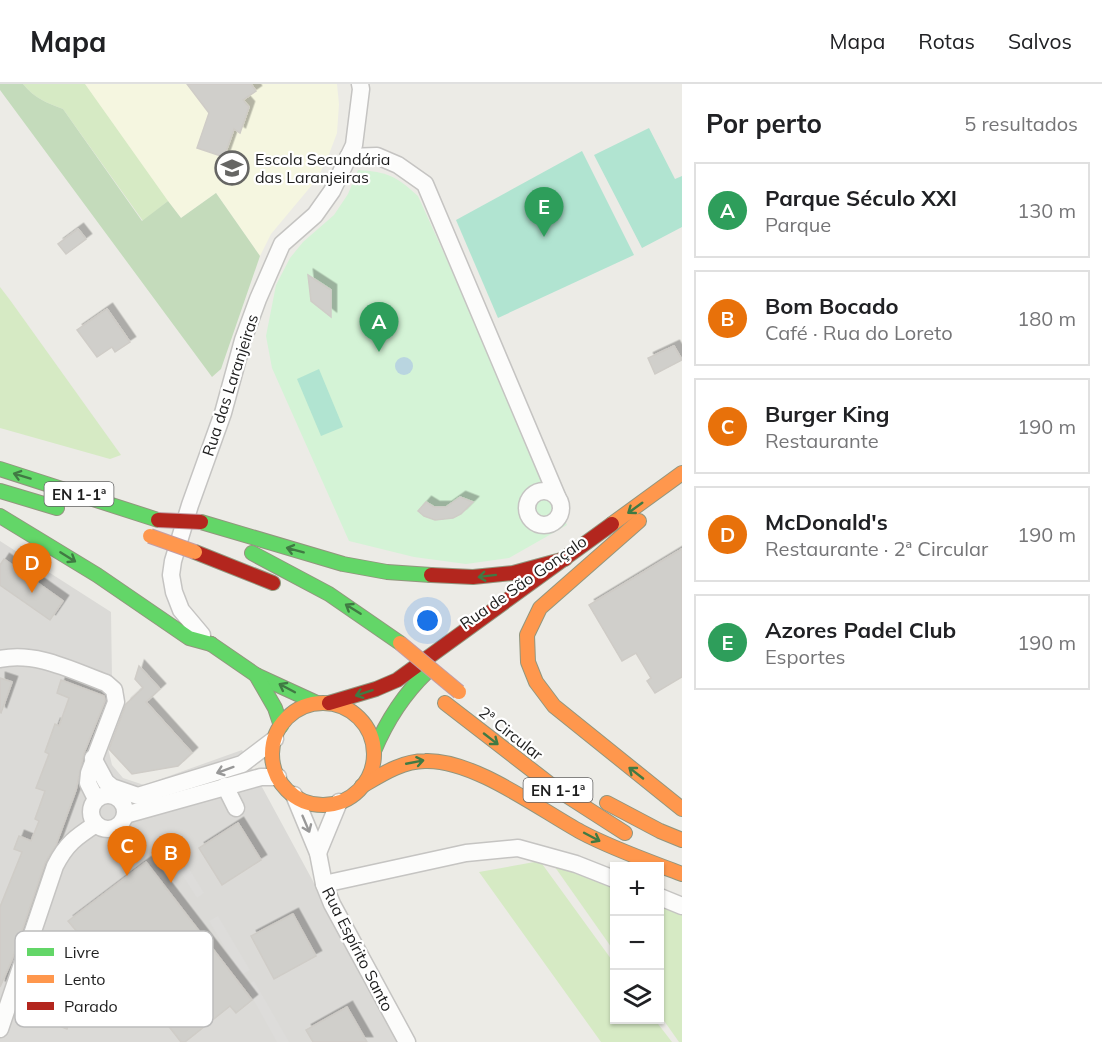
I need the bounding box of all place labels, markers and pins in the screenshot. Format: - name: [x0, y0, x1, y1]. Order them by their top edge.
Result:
- place label: Escola Secundária das Laranjeiras: [255, 149, 390, 187]
- school or university icon: Escola Secundária das Laranjeiras: [214, 150, 250, 186]
- pin: E: [524, 188, 564, 237]
- pin: A: [360, 302, 398, 352]
- pin: D: [12, 544, 51, 593]
- pin: C: [108, 826, 146, 876]
- pin: B: [152, 834, 190, 883]

